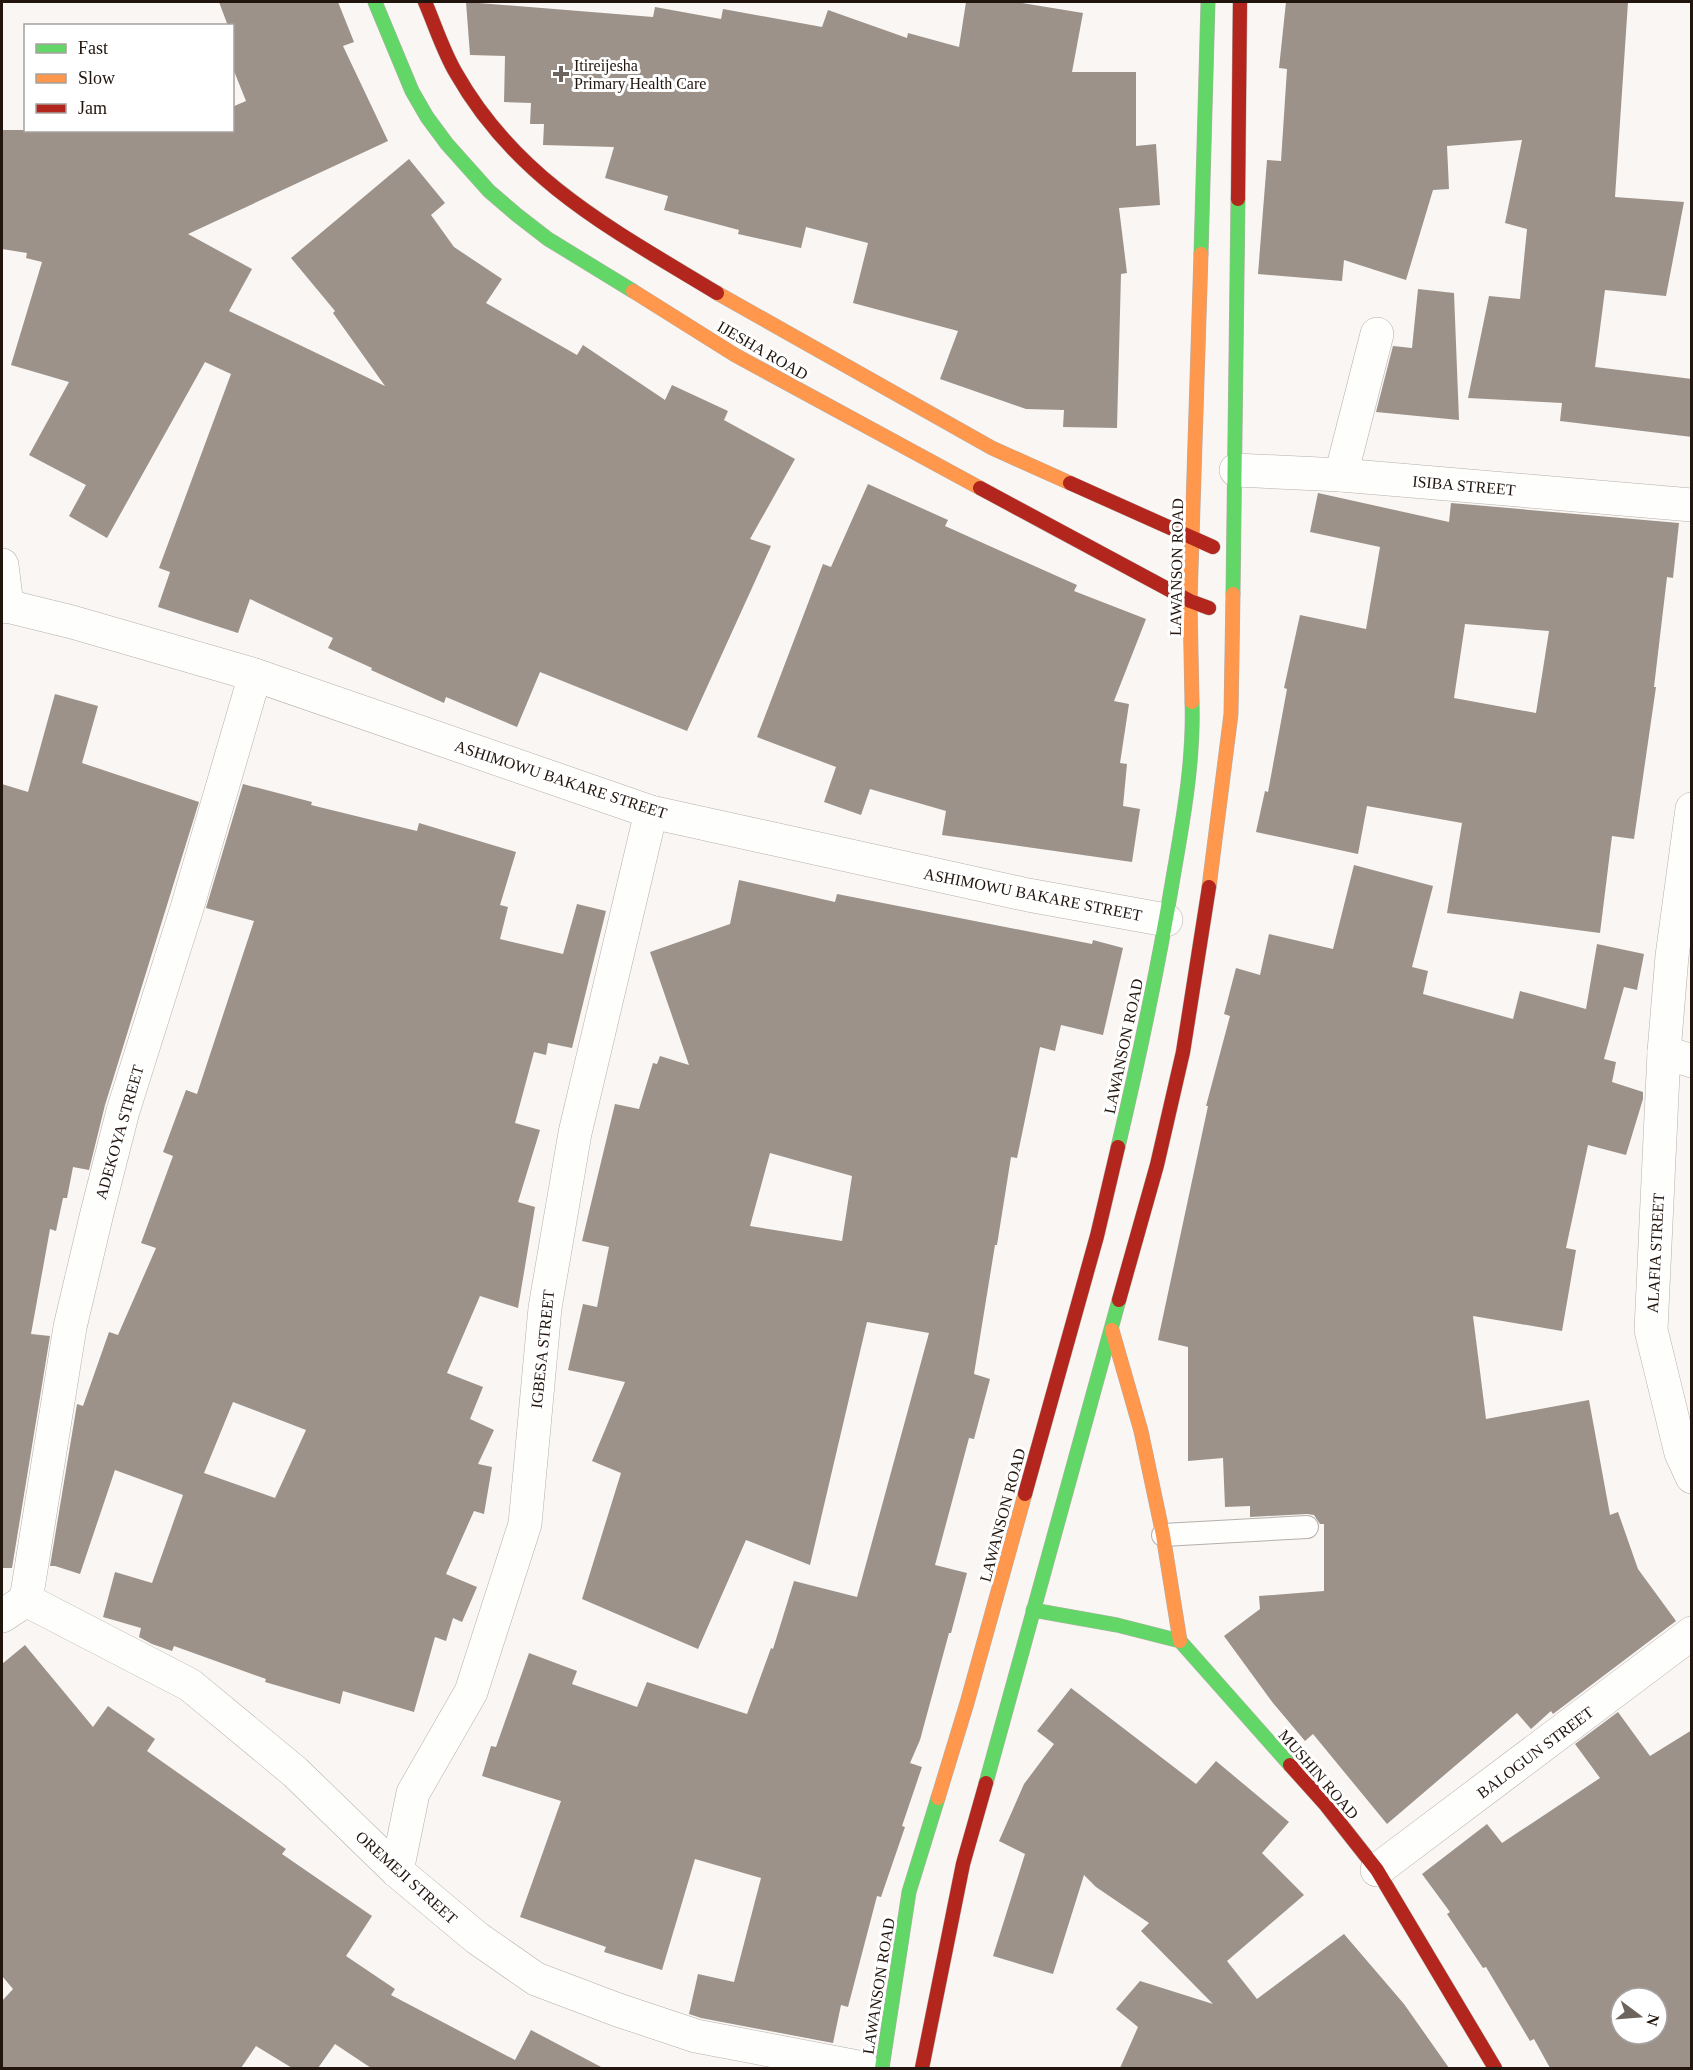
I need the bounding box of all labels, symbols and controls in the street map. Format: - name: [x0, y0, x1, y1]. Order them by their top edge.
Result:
- legend: [24, 24, 234, 132]
- text: Fast: [78, 38, 108, 58]
- place label: Itireijesha Primary Health Care: [574, 57, 706, 93]
- marker: Itireijesha Primary Health Care: [552, 65, 570, 83]
- text: Slow: [78, 68, 115, 88]
- text: Jam: [78, 98, 107, 118]
- street label: IJESHA ROAD: [714, 318, 811, 383]
- street label: ISIBA STREET: [1412, 473, 1517, 498]
- street label: LAWANSON ROAD: [1167, 498, 1186, 636]
- street label: ASHIMOWU BAKARE STREET: [453, 737, 669, 822]
- street label: ASHIMOWU BAKARE STREET: [922, 865, 1144, 924]
- street label: LAWANSON ROAD: [1101, 977, 1146, 1115]
- street label: ADEKOYA STREET: [92, 1063, 147, 1201]
- street label: ALAFIA STREET: [1644, 1192, 1667, 1314]
- street label: IGBESA STREET: [528, 1288, 557, 1409]
- street label: LAWANSON ROAD: [976, 1446, 1029, 1584]
- street label: BALOGUN STREET: [1474, 1703, 1597, 1802]
- street label: MUSHIN ROAD: [1275, 1726, 1362, 1822]
- street label: OREMEJI STREET: [353, 1827, 461, 1927]
- street label: LAWANSON ROAD: [859, 1917, 898, 2055]
- north arrow: [1609, 1986, 1669, 2046]
- text: N: [1643, 2012, 1663, 2028]

